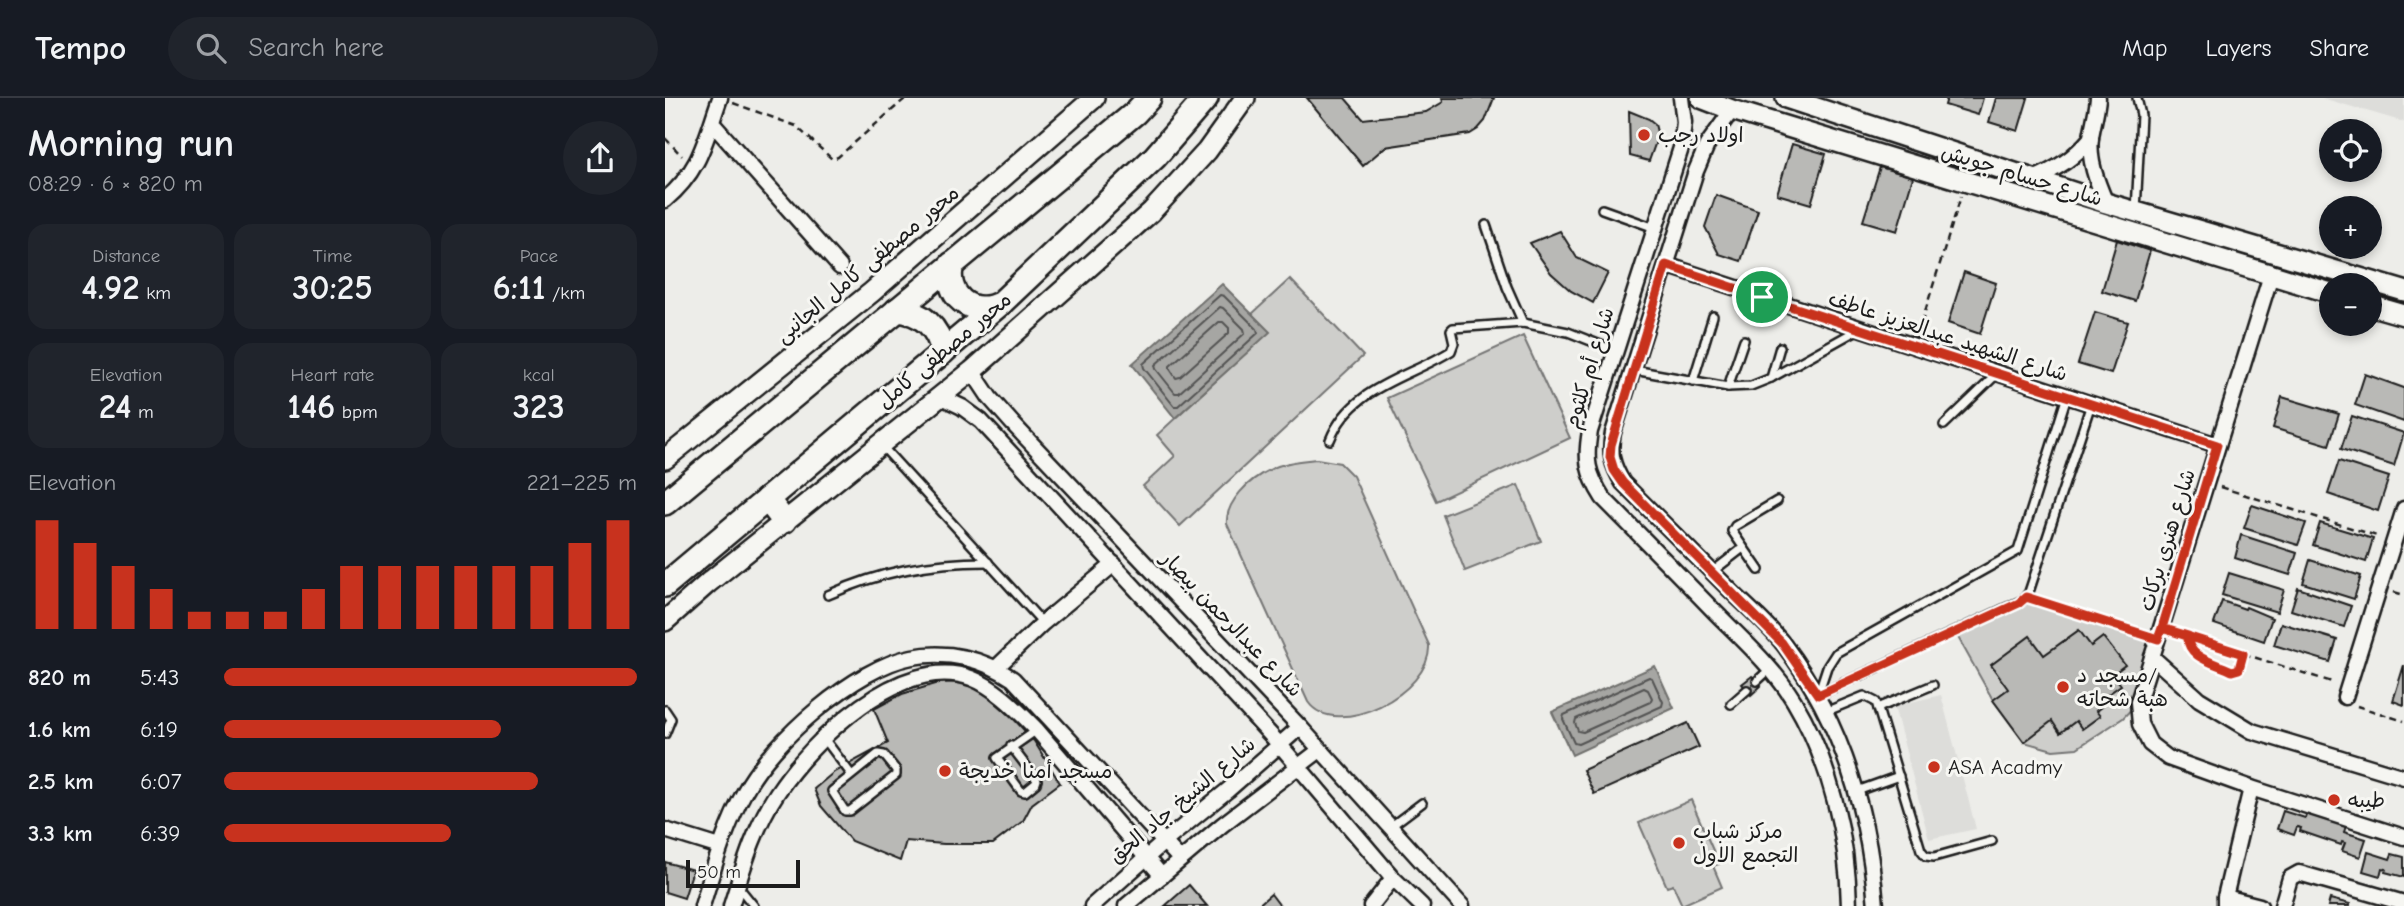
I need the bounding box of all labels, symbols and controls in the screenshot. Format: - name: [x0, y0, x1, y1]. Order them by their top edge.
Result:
- search box: [168, 17, 658, 80]
- text: Tempo: [35, 29, 126, 67]
- icon: search: [192, 29, 230, 67]
- text: Search here: [248, 33, 384, 63]
- text: Map: [2122, 34, 2168, 62]
- text: Layers: [2206, 34, 2271, 62]
- text: Share: [2309, 34, 2369, 62]
- map controls: [2319, 119, 2382, 336]
- button: locate: [2319, 119, 2382, 182]
- button: share: [563, 121, 637, 195]
- text: Morning run: [28, 122, 234, 166]
- place label: اولاد رجب: [1658, 123, 1744, 148]
- marker: اولاد رجب: [1636, 127, 1652, 143]
- street label: شارع حسام جويش: [1937, 139, 2105, 215]
- text: 08:29 · 6 × 820 m: [28, 170, 203, 197]
- street label: محور مصطفى كامل الجانبى: [770, 180, 965, 349]
- button: +: [2319, 196, 2382, 259]
- text: Distance: [92, 245, 160, 267]
- text: Time: [313, 245, 352, 267]
- text: Pace: [520, 245, 558, 267]
- text: 4.92: [81, 267, 140, 308]
- text: 30:25: [292, 267, 373, 308]
- text: 6:11: [493, 267, 546, 308]
- pin: [1732, 267, 1792, 327]
- button: −: [2319, 273, 2382, 336]
- icon: arrive: [1743, 278, 1781, 316]
- text: km: [140, 282, 171, 304]
- text: /km: [546, 282, 585, 304]
- street label: شارع الشهيد عبدالعزيز عاطف: [1825, 286, 2071, 389]
- street label: محور مصطفى كامل: [872, 287, 1017, 415]
- street label: شارع أم كلثوم: [1559, 304, 1623, 433]
- text: Elevation: [90, 364, 163, 386]
- text: Heart rate: [291, 364, 374, 386]
- text: kcal: [523, 364, 555, 386]
- text: 24: [99, 386, 132, 427]
- text: 146: [287, 386, 335, 427]
- text: 323: [513, 386, 565, 427]
- text: m: [132, 401, 154, 423]
- text: bpm: [335, 401, 378, 423]
- street label: شارع هنرى بركات: [2134, 466, 2203, 615]
- text: Elevation: [28, 469, 116, 496]
- text: 221–225 m: [527, 469, 637, 496]
- street label: شارع عبدالرحمن بيصار: [1153, 545, 1308, 704]
- place label: مسجد د/ هبة شحاته: [2077, 663, 2168, 712]
- text: 820 m: [28, 664, 91, 691]
- text: 5:43: [140, 664, 179, 691]
- marker: مسجد د/ هبة شحاته: [2055, 679, 2071, 695]
- text: 1.6 km: [28, 716, 91, 743]
- text: 6:19: [140, 716, 178, 743]
- street label: شارع الشيخ جاد الحق: [1104, 732, 1262, 870]
- place label: ASA Acadmy: [1948, 755, 2063, 779]
- place label: مسجد أمنا خديجة: [959, 759, 1113, 783]
- marker: ASA Acadmy: [1926, 759, 1942, 775]
- marker: مسجد أمنا خديجة: [937, 763, 953, 779]
- text: 2.5 km: [28, 768, 94, 795]
- text: 6:07: [140, 768, 182, 795]
- place label: طيبه: [2348, 788, 2385, 813]
- marker: طيبه: [2326, 792, 2342, 808]
- place label: مركز شباب التجمع الاول: [1693, 819, 1798, 870]
- text: 3.3 km: [28, 820, 93, 847]
- text: 6:39: [140, 820, 180, 847]
- marker: مركز شباب التجمع الاول: [1671, 835, 1687, 851]
- scale bar: [686, 857, 800, 889]
- text: 50 m: [697, 861, 741, 883]

